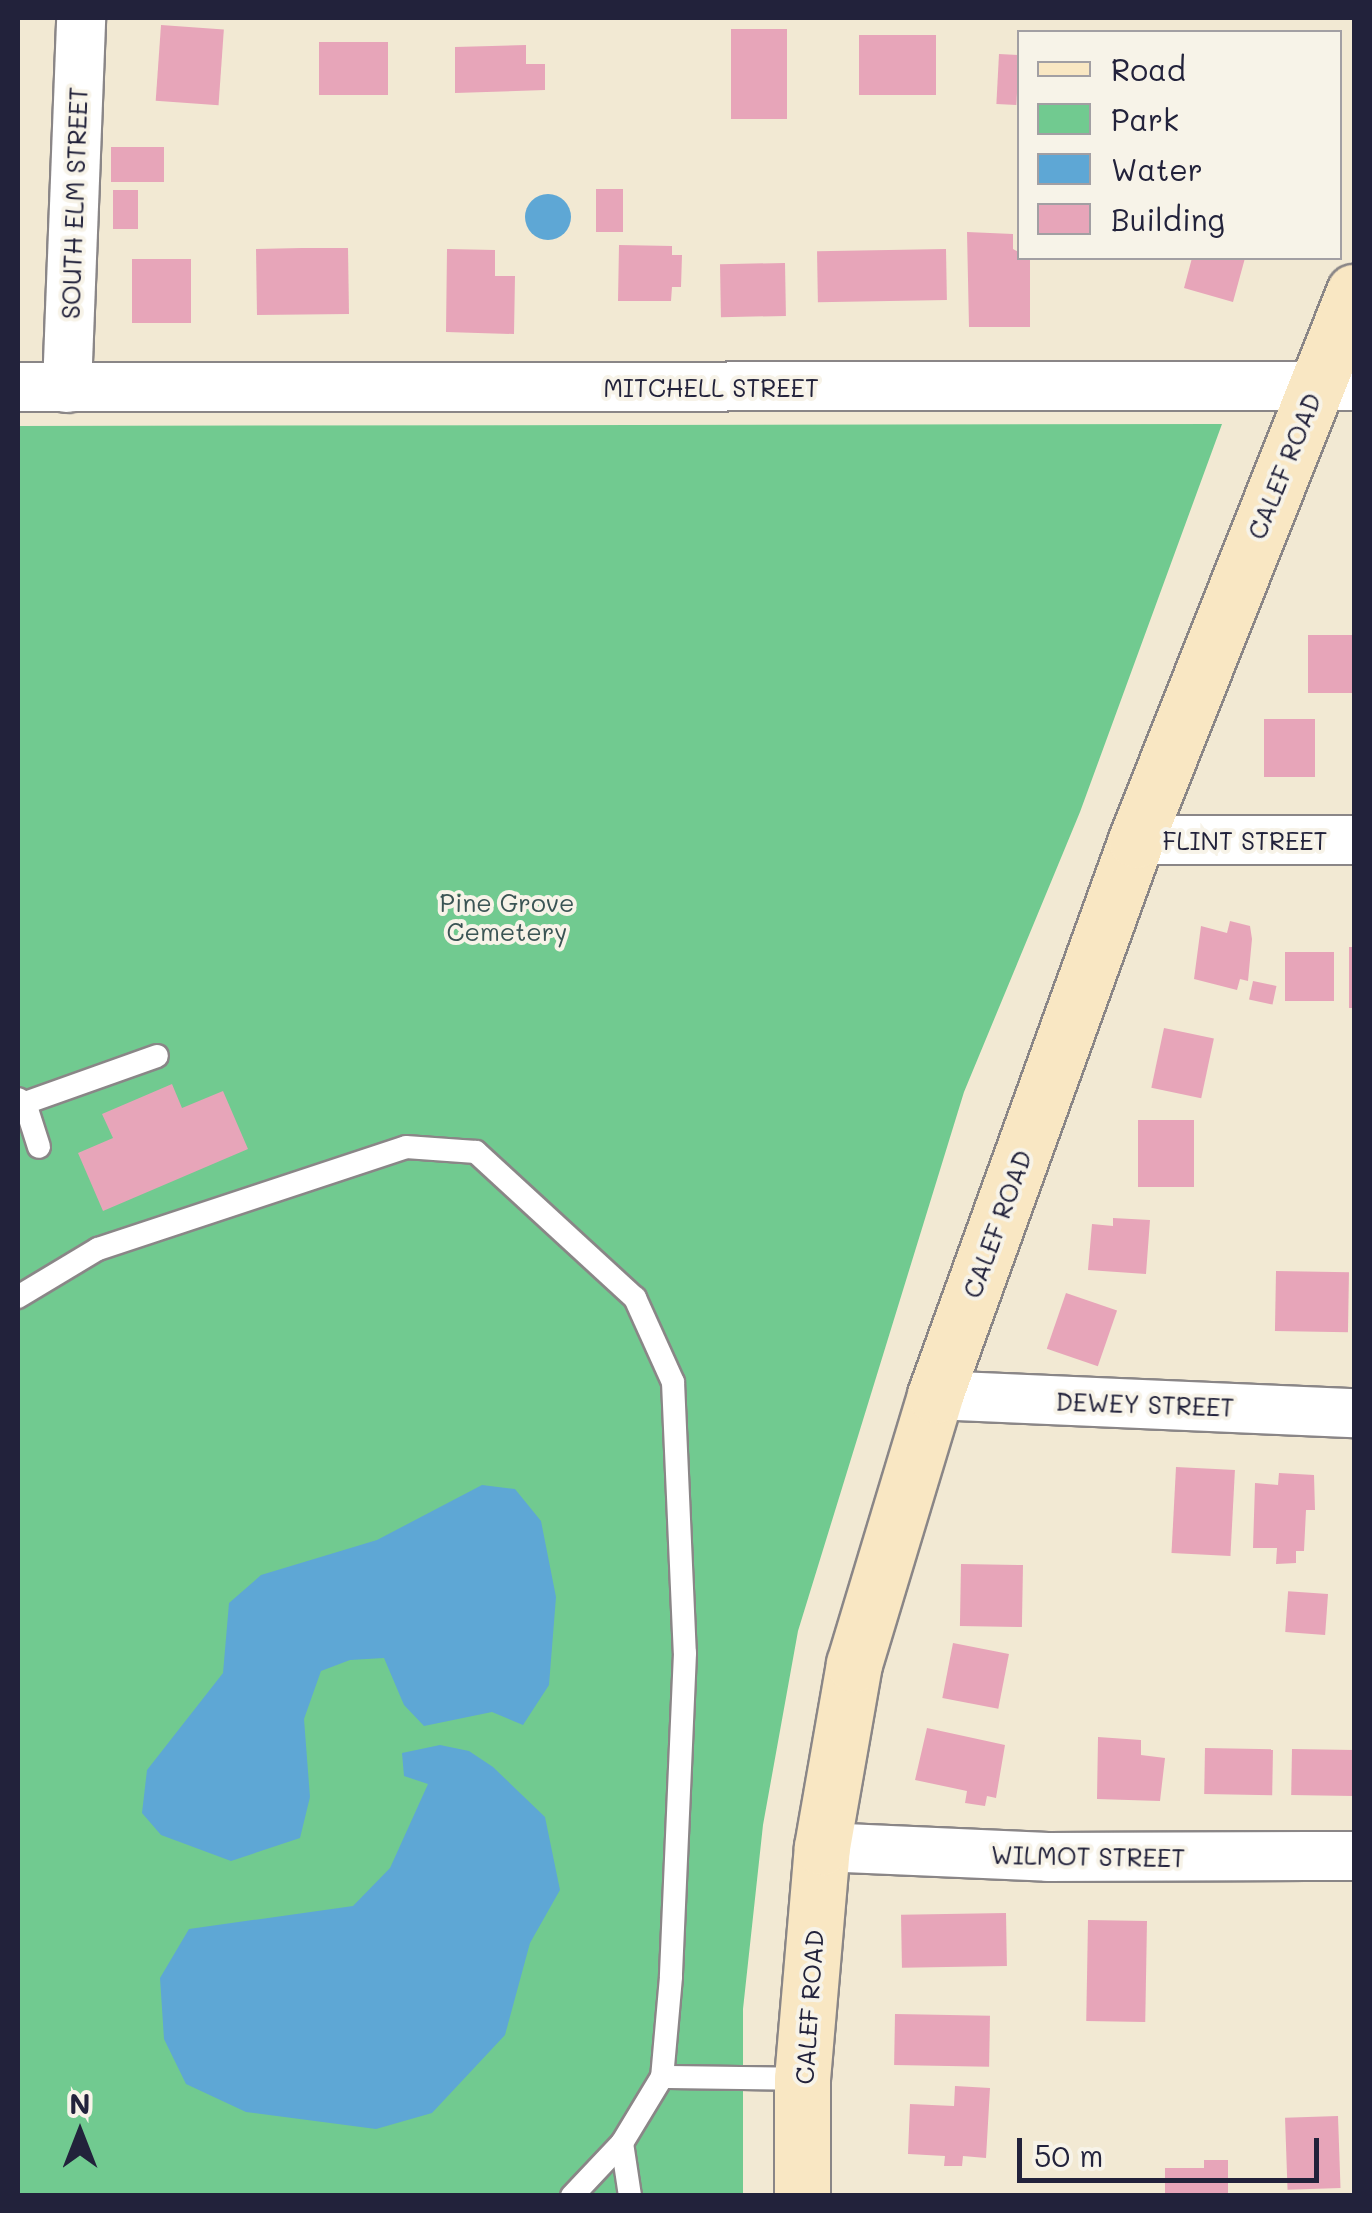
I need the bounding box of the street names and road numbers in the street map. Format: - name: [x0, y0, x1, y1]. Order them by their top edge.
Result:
- street label: SOUTH ELM STREET: [55, 86, 93, 320]
- street label: MITCHELL STREET: [603, 372, 819, 402]
- street label: CALEF ROAD: [1241, 389, 1327, 543]
- street label: FLINT STREET: [1162, 825, 1328, 855]
- street label: CALEF ROAD: [956, 1146, 1038, 1302]
- street label: DEWEY STREET: [1055, 1386, 1235, 1422]
- street label: WILMOT STREET: [991, 1839, 1185, 1873]
- street label: CALEF ROAD: [789, 1929, 829, 2085]

